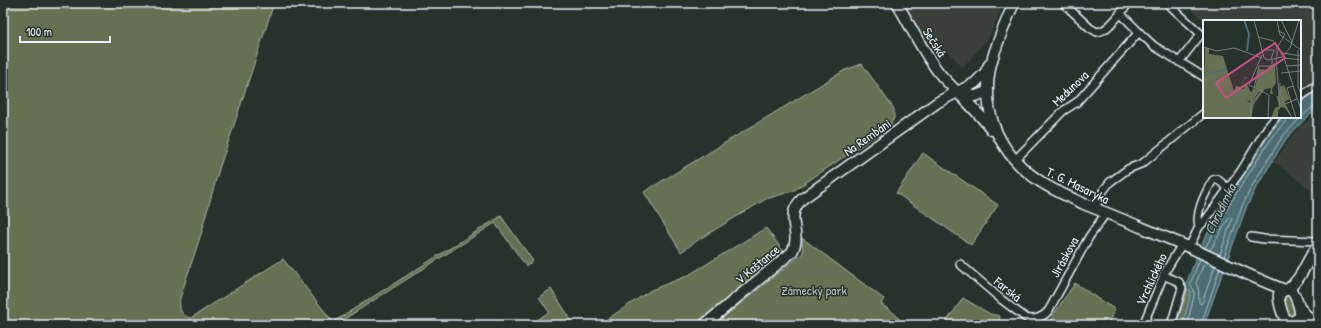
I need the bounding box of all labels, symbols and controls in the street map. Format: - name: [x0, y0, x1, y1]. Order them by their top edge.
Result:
- scale bar: [20, 18, 110, 44]
- inset map: [1203, 20, 1301, 118]
- text: 100 m: [26, 23, 52, 40]
- street label: Sečská: [919, 24, 951, 60]
- street label: Medunova: [1048, 66, 1092, 110]
- street label: Na Rembáni: [840, 114, 894, 160]
- street label: T. G. Masaryka: [1044, 162, 1112, 208]
- water label: Chrudimka: [1199, 179, 1241, 237]
- street label: Jiráskova: [1046, 233, 1082, 281]
- street label: V Kaštance: [731, 240, 783, 288]
- street label: Vrchlického: [1131, 250, 1171, 308]
- street label: Farská: [990, 272, 1026, 306]
- park label: Zámecký park: [781, 281, 847, 299]

